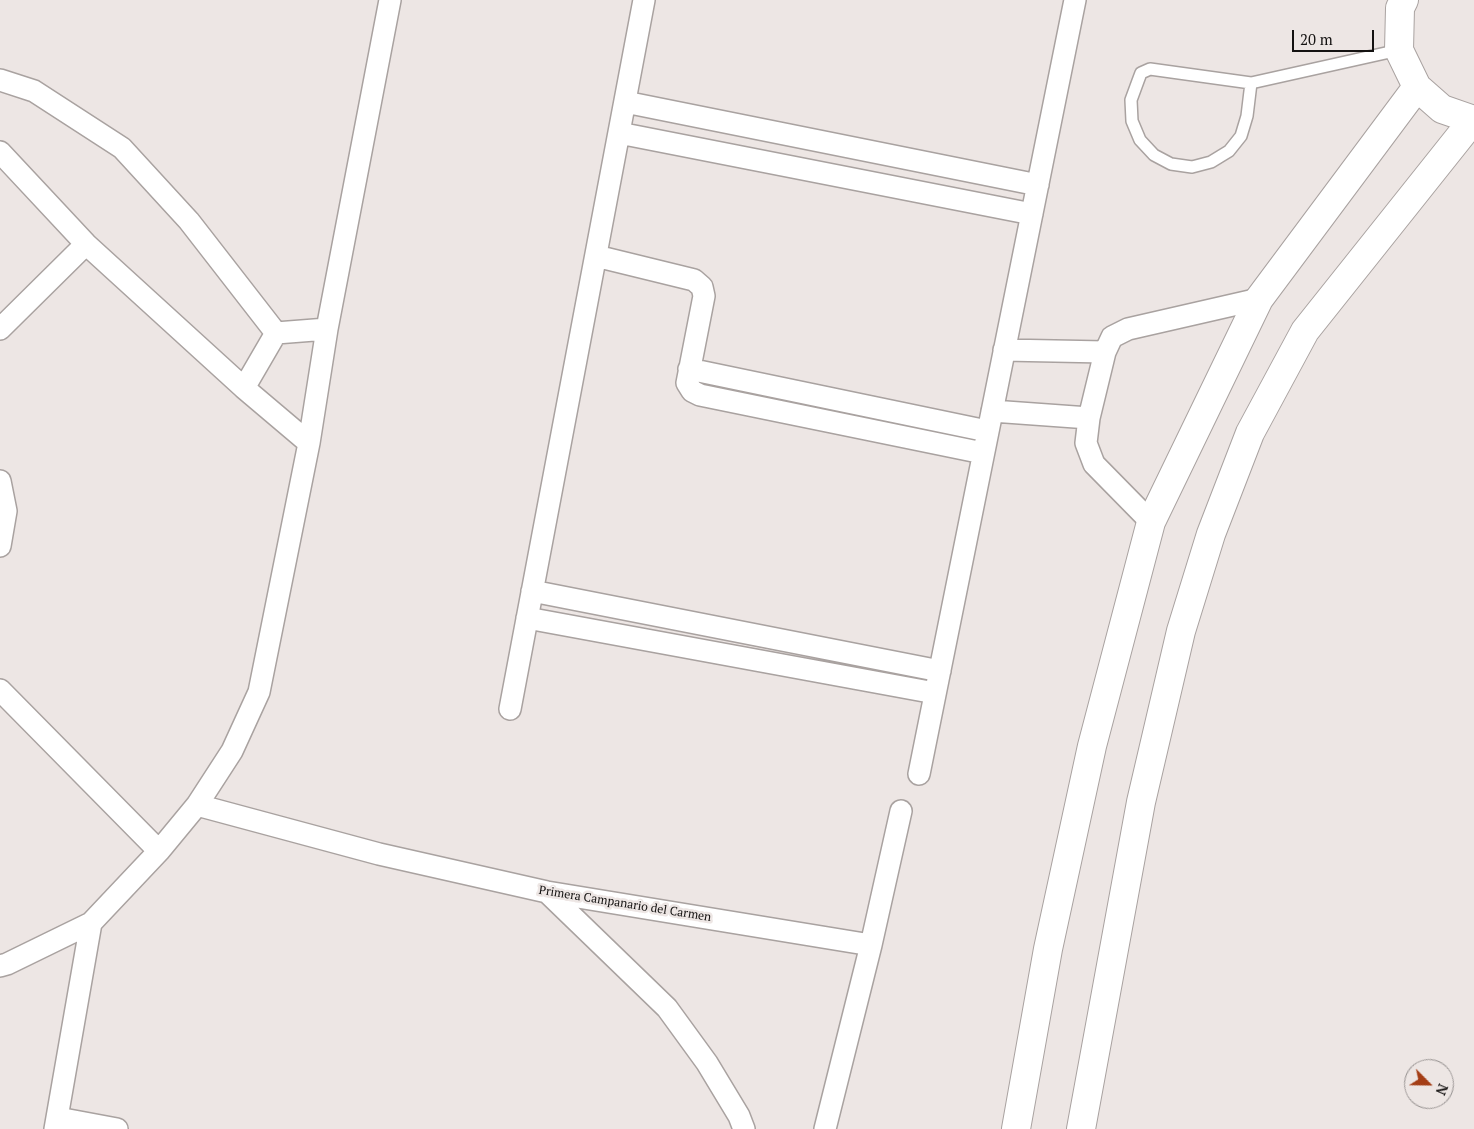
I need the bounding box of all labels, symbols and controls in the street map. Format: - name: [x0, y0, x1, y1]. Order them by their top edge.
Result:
- scale bar: [1294, 20, 1376, 52]
- text: 20 m: [1300, 29, 1333, 49]
- street label: Primera Campanario del Carmen: [538, 883, 712, 925]
- north arrow: [1404, 1059, 1454, 1109]
- text: N: [1432, 1081, 1453, 1098]

